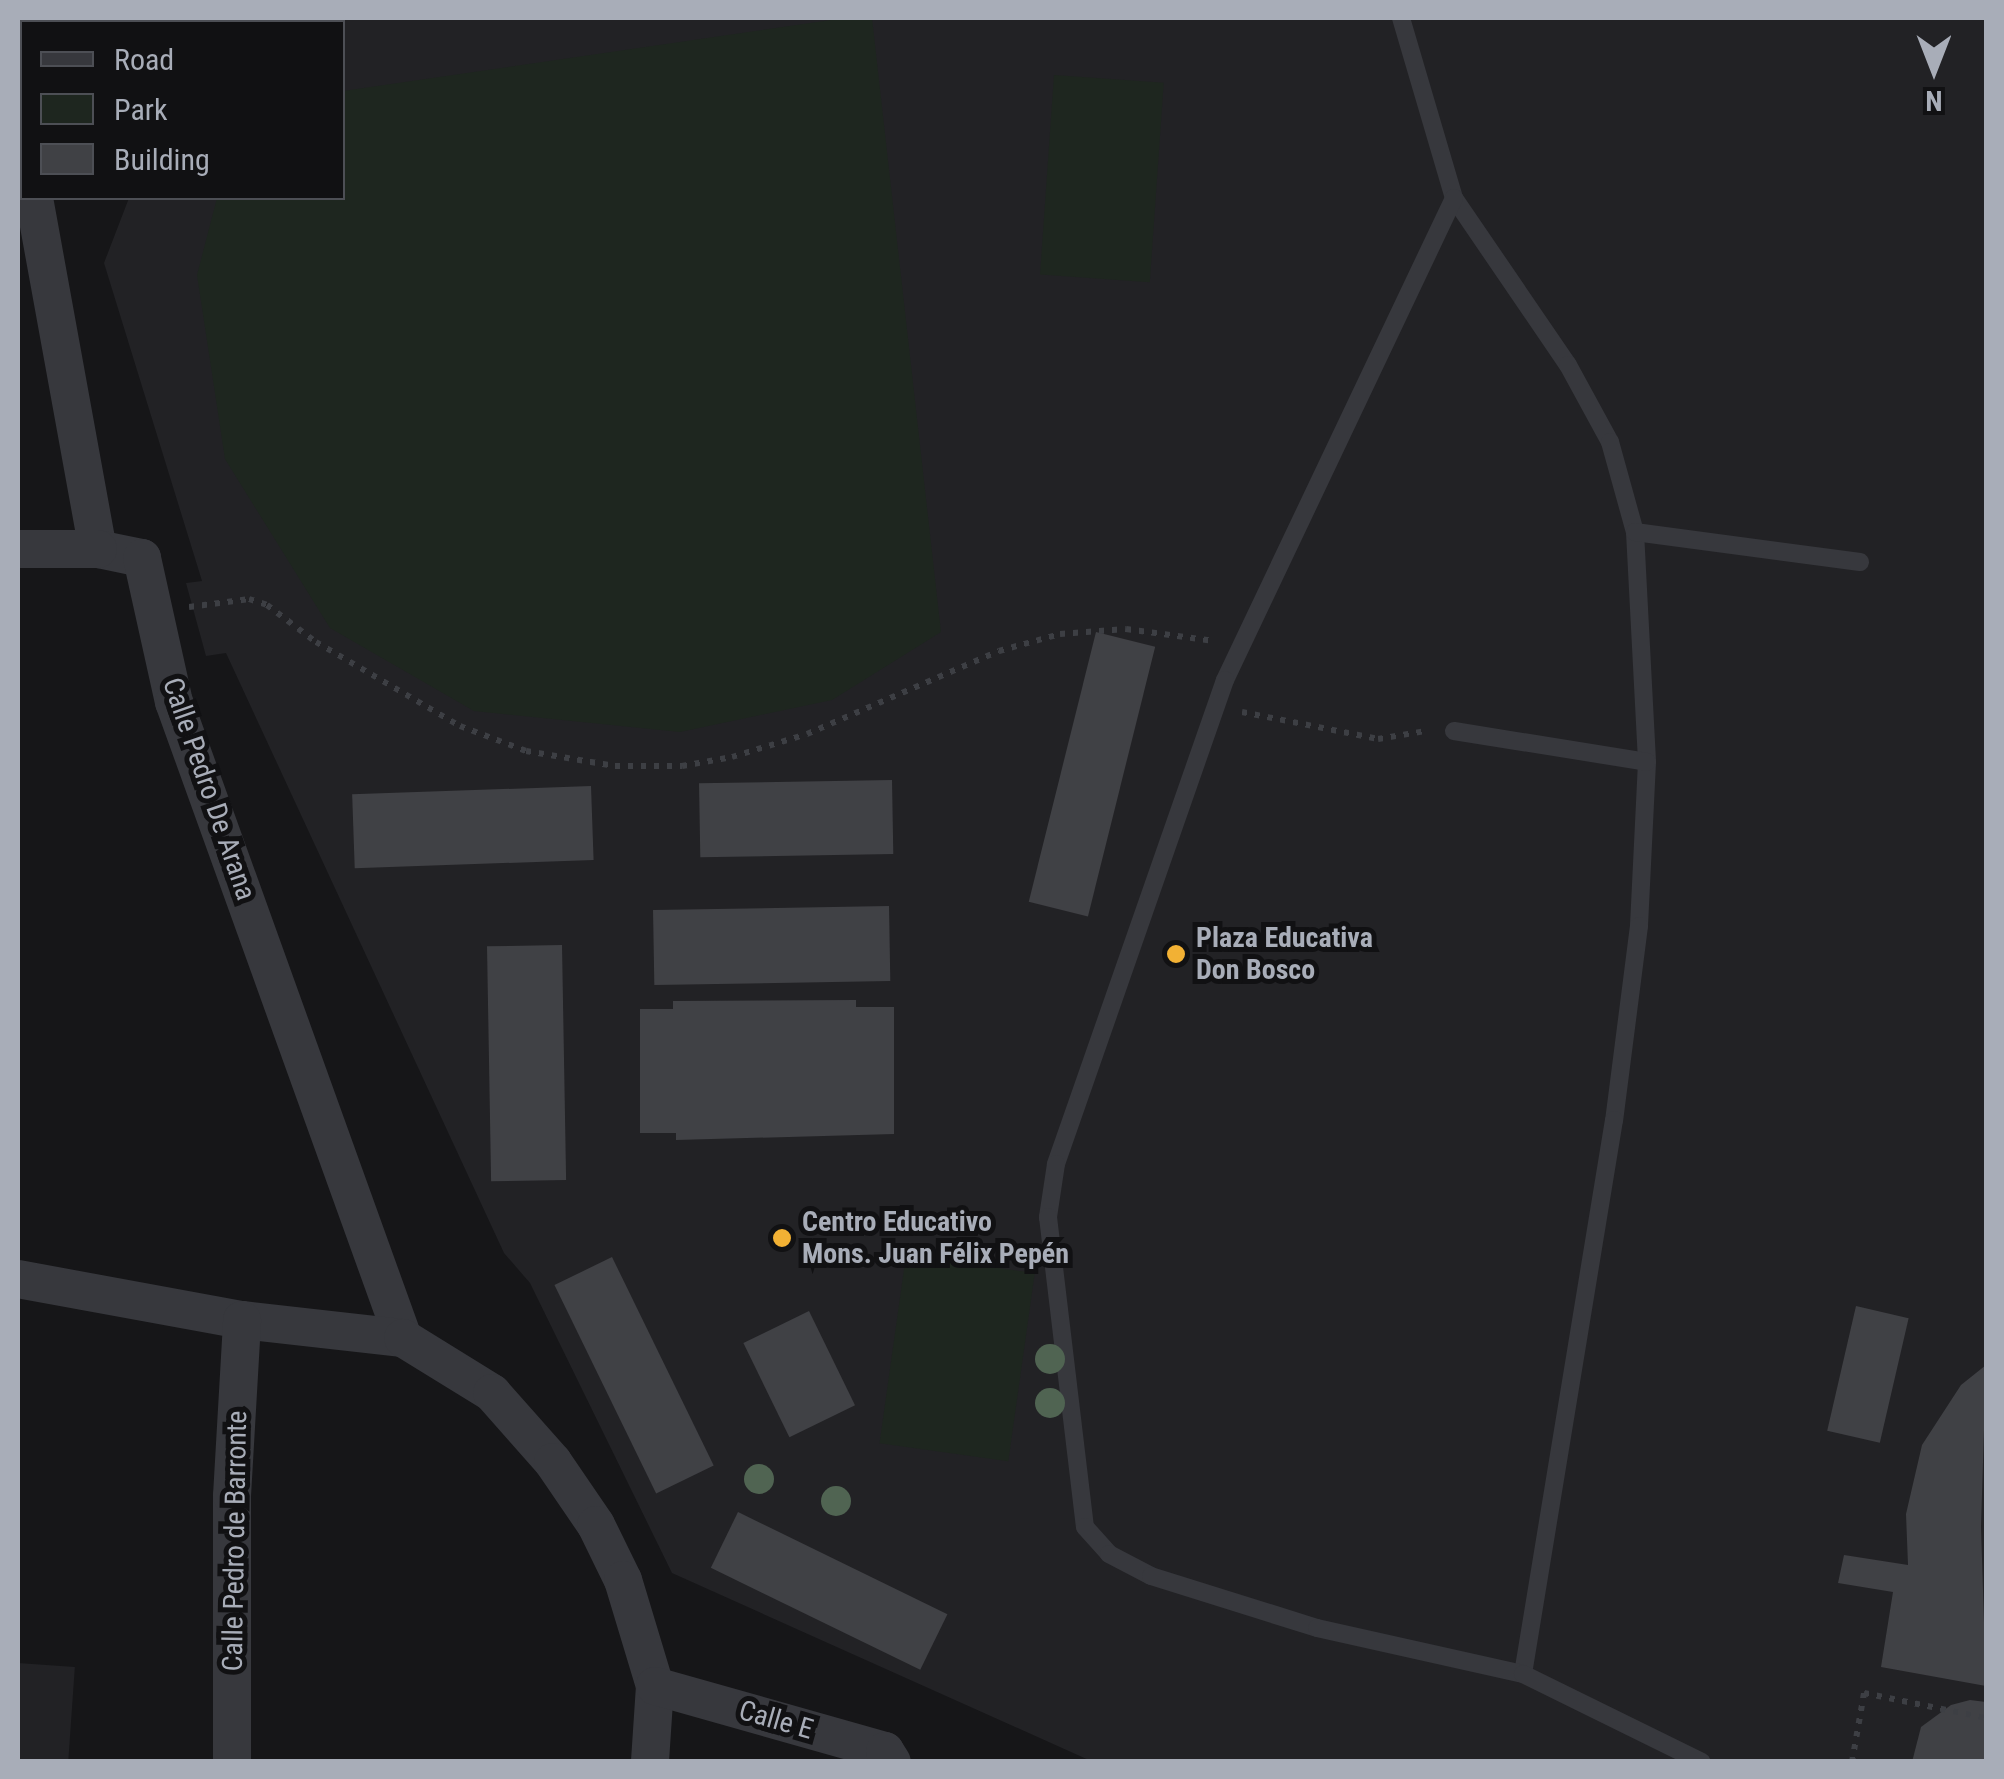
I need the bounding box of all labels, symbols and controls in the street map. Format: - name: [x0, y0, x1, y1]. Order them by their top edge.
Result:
- legend: [20, 20, 345, 200]
- north arrow: [1884, 20, 1984, 120]
- text: Road: [114, 42, 174, 77]
- text: N: [1925, 84, 1943, 117]
- text: Park: [114, 92, 168, 127]
- text: Building: [114, 142, 210, 177]
- street label: Calle Pedro De Arana: [155, 673, 263, 905]
- place label: Plaza Educativa Don Bosco: [1196, 921, 1373, 987]
- marker: Plaza Educativa Don Bosco: [1165, 943, 1187, 965]
- place label: Centro Educativo Mons. Juan Félix Pepén: [802, 1205, 1069, 1271]
- marker: Centro Educativo Mons. Juan Félix Pepén: [771, 1227, 793, 1249]
- street label: Calle Pedro de Barronte: [216, 1410, 254, 1672]
- street label: Calle E: [735, 1693, 817, 1747]

